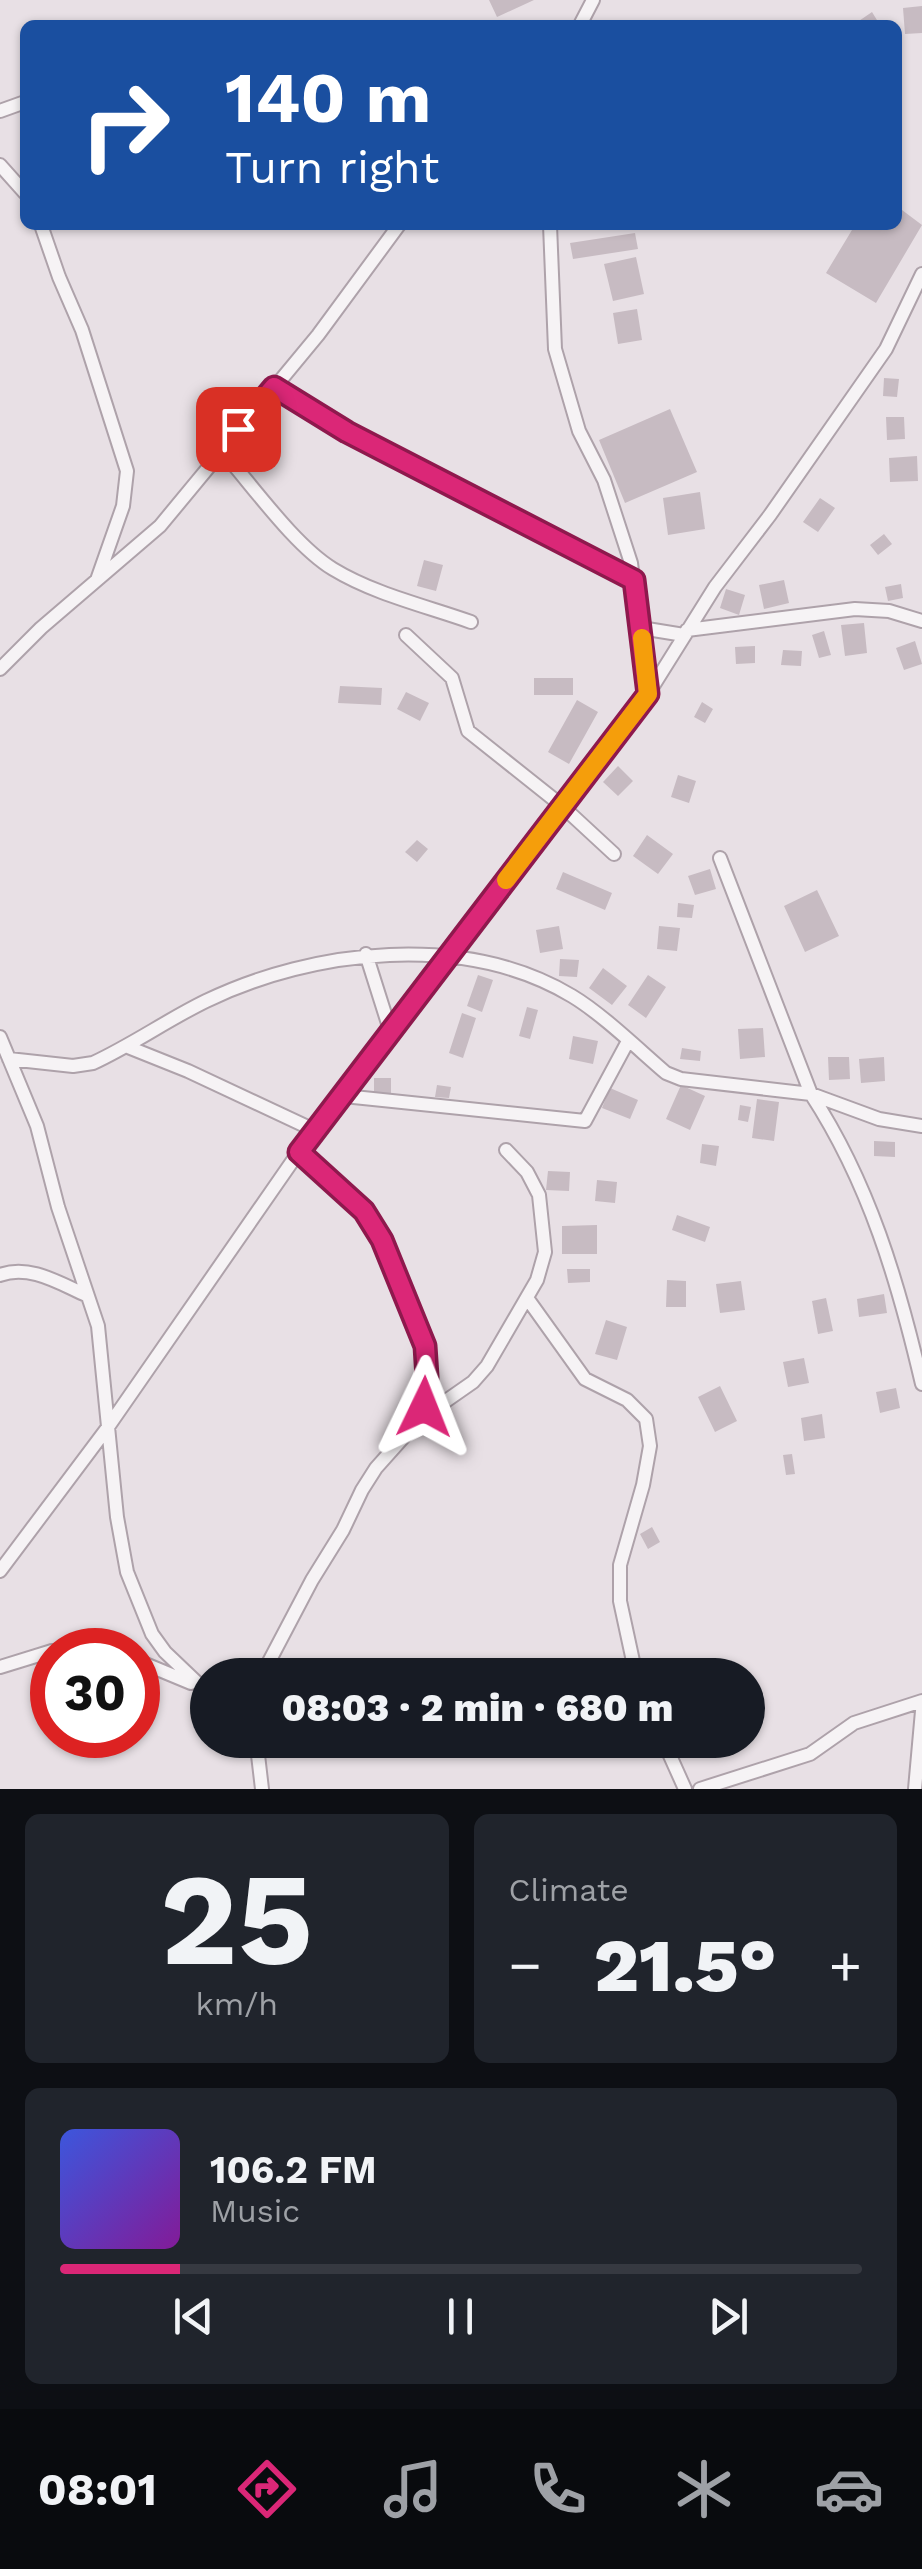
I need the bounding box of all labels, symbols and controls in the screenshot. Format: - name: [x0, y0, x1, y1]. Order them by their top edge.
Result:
- text: 140 m: [225, 57, 431, 139]
- icon: right: [60, 60, 190, 190]
- text: Turn right: [225, 141, 439, 194]
- pin: [196, 387, 281, 472]
- icon: arrive: [211, 402, 266, 457]
- position arrow: [372, 1355, 476, 1459]
- speed limit sign: 30: [30, 1628, 160, 1758]
- text: 08:03 · 2 min · 680 m: [282, 1686, 673, 1730]
- text: 25: [160, 1843, 313, 1996]
- text: Climate: [509, 1871, 629, 1909]
- text: 21.5°: [594, 1921, 777, 2009]
- text: −: [509, 1933, 542, 1997]
- text: +: [829, 1933, 862, 1997]
- text: km/h: [196, 1985, 278, 2023]
- text: 106.2 FM: [210, 2148, 377, 2192]
- text: Music: [210, 2192, 300, 2230]
- icon: previous: [166, 2289, 221, 2344]
- icon: pause: [433, 2289, 488, 2344]
- icon: next: [701, 2289, 756, 2344]
- icon: directions: [232, 2454, 302, 2524]
- icon: music: [378, 2454, 448, 2524]
- icon: phone: [523, 2454, 593, 2524]
- icon: climate: [669, 2454, 739, 2524]
- icon: car: [814, 2454, 884, 2524]
- text: 08:01: [38, 2463, 157, 2516]

